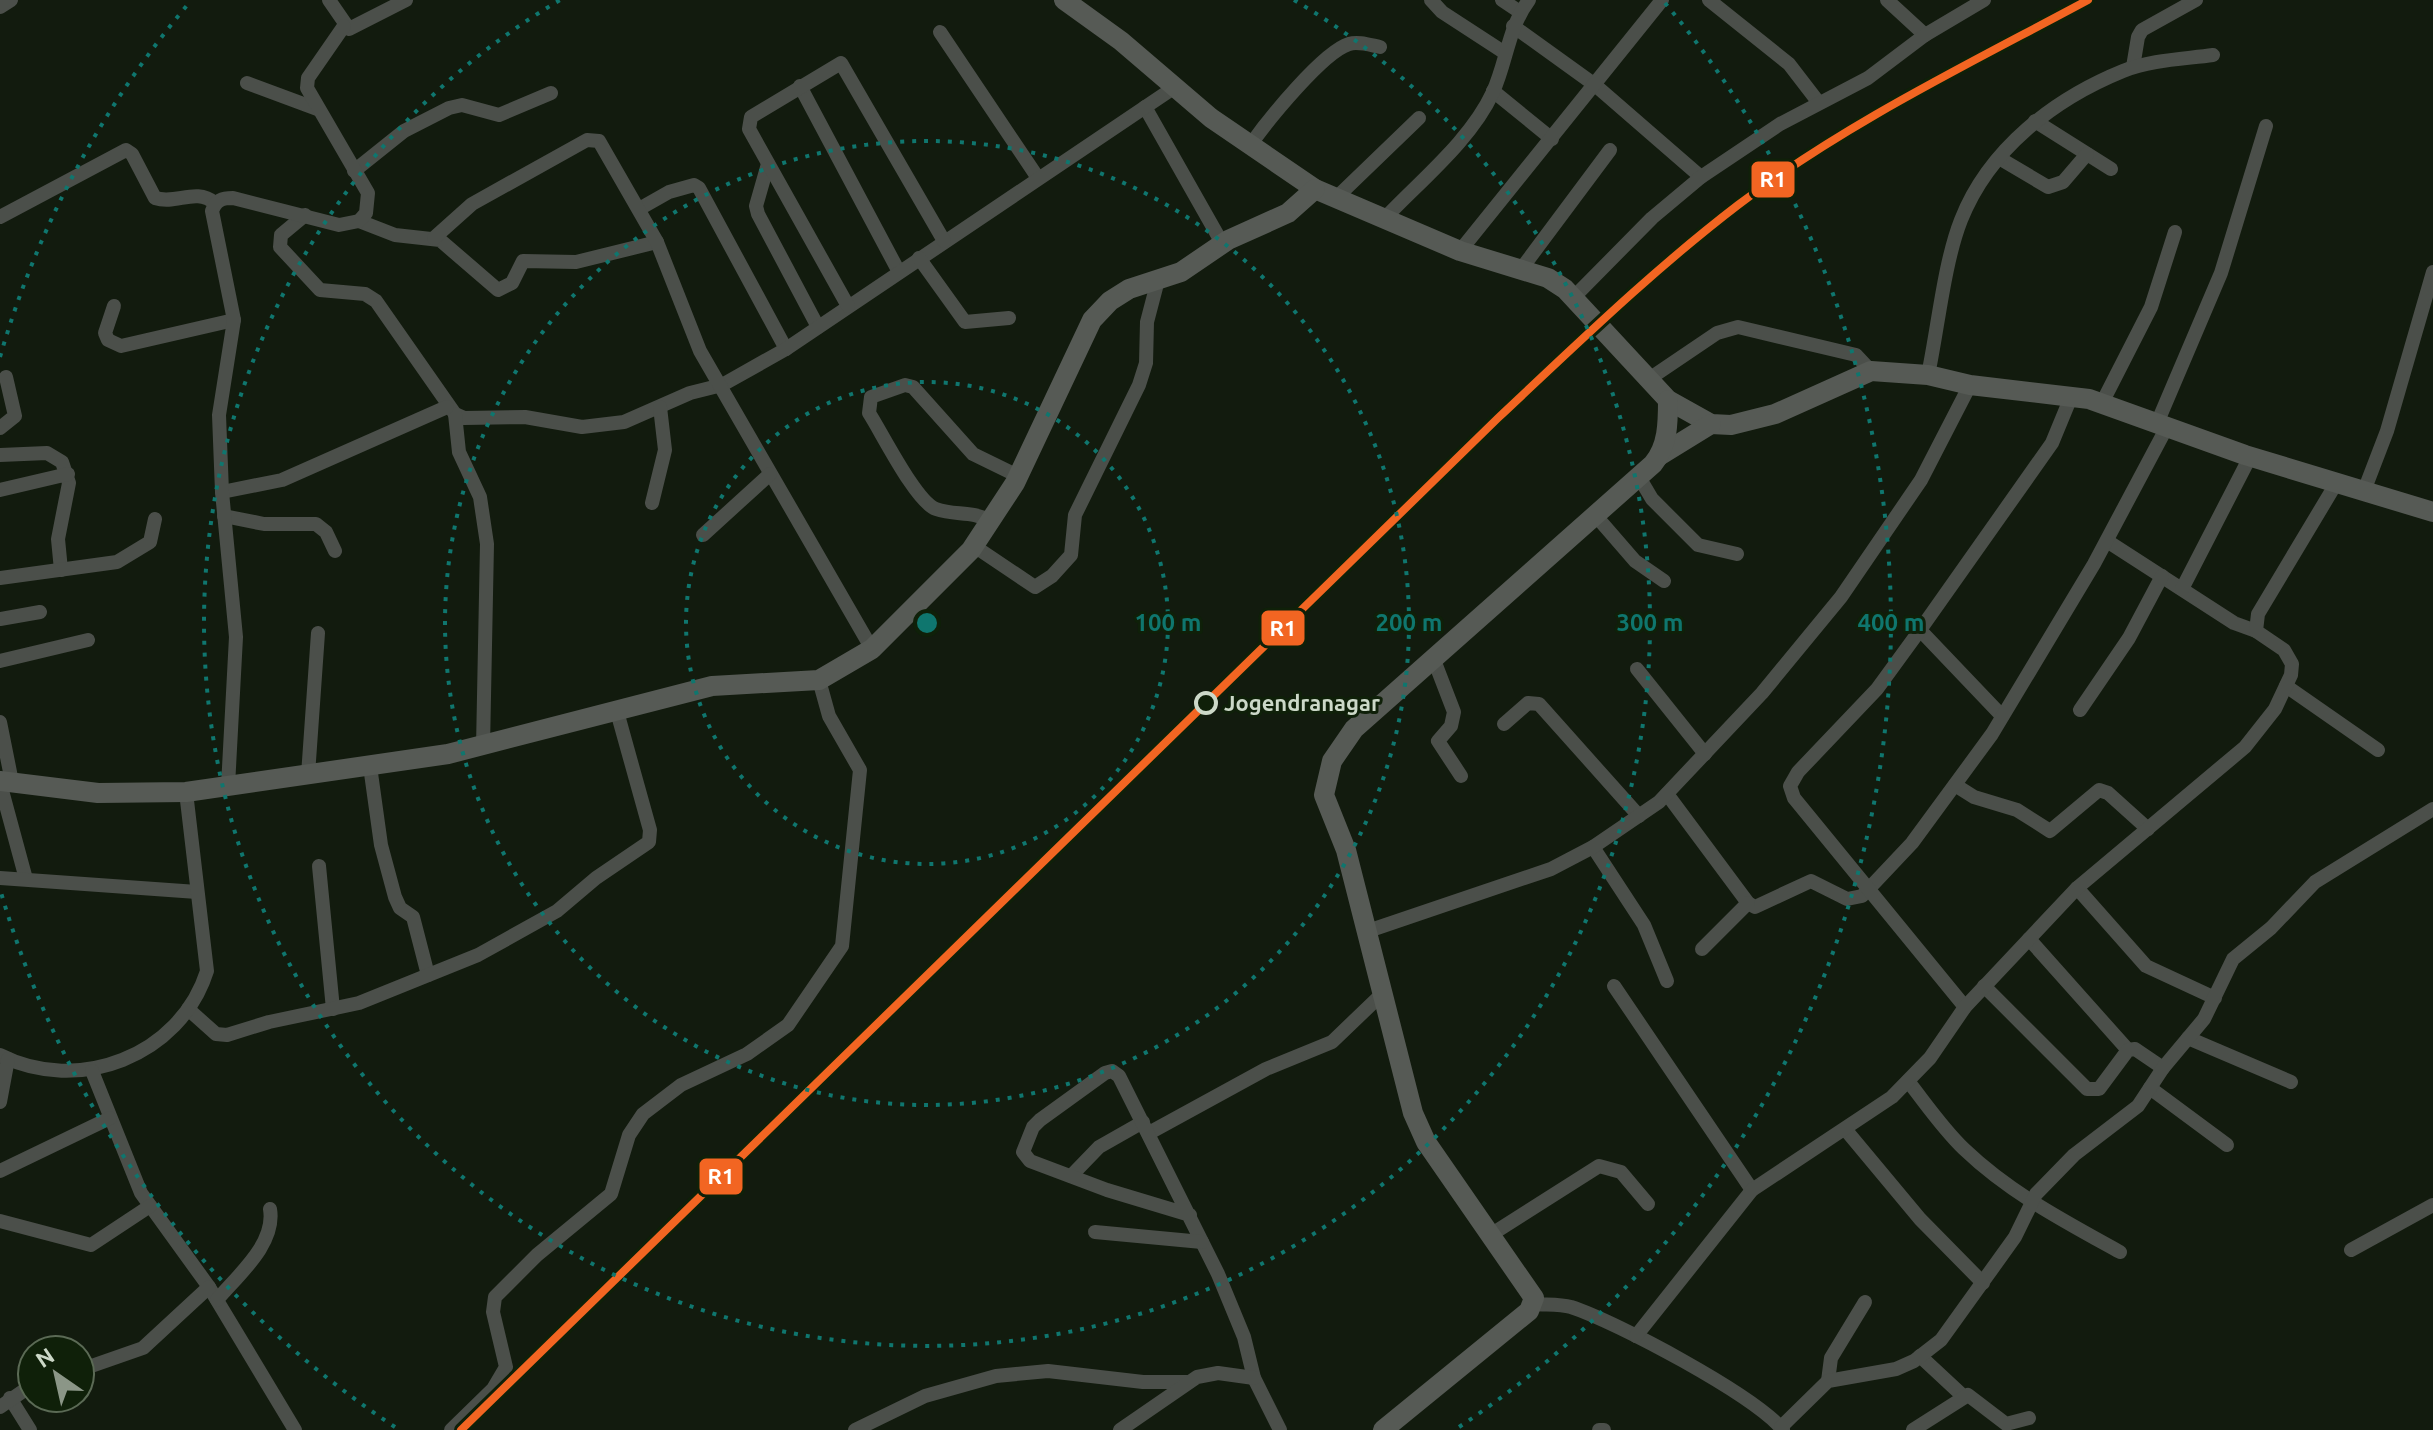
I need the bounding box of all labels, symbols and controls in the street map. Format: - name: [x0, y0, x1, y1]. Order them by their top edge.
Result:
- line badge: R1: [1750, 160, 1796, 199]
- text: R1: [1760, 166, 1786, 191]
- centre of rings: [913, 609, 941, 637]
- text: 100 m: [1135, 609, 1201, 636]
- line badge: R1: [1260, 609, 1306, 647]
- text: 200 m: [1376, 609, 1442, 636]
- text: 300 m: [1617, 609, 1683, 636]
- text: 400 m: [1858, 609, 1924, 636]
- text: R1: [1270, 615, 1296, 640]
- place label: Jogendranagar: [1224, 690, 1380, 715]
- marker: Jogendranagar: [1195, 692, 1217, 714]
- line badge: R1: [698, 1157, 744, 1196]
- text: R1: [708, 1163, 734, 1188]
- north arrow: [16, 1334, 96, 1414]
- text: N: [31, 1342, 58, 1372]

